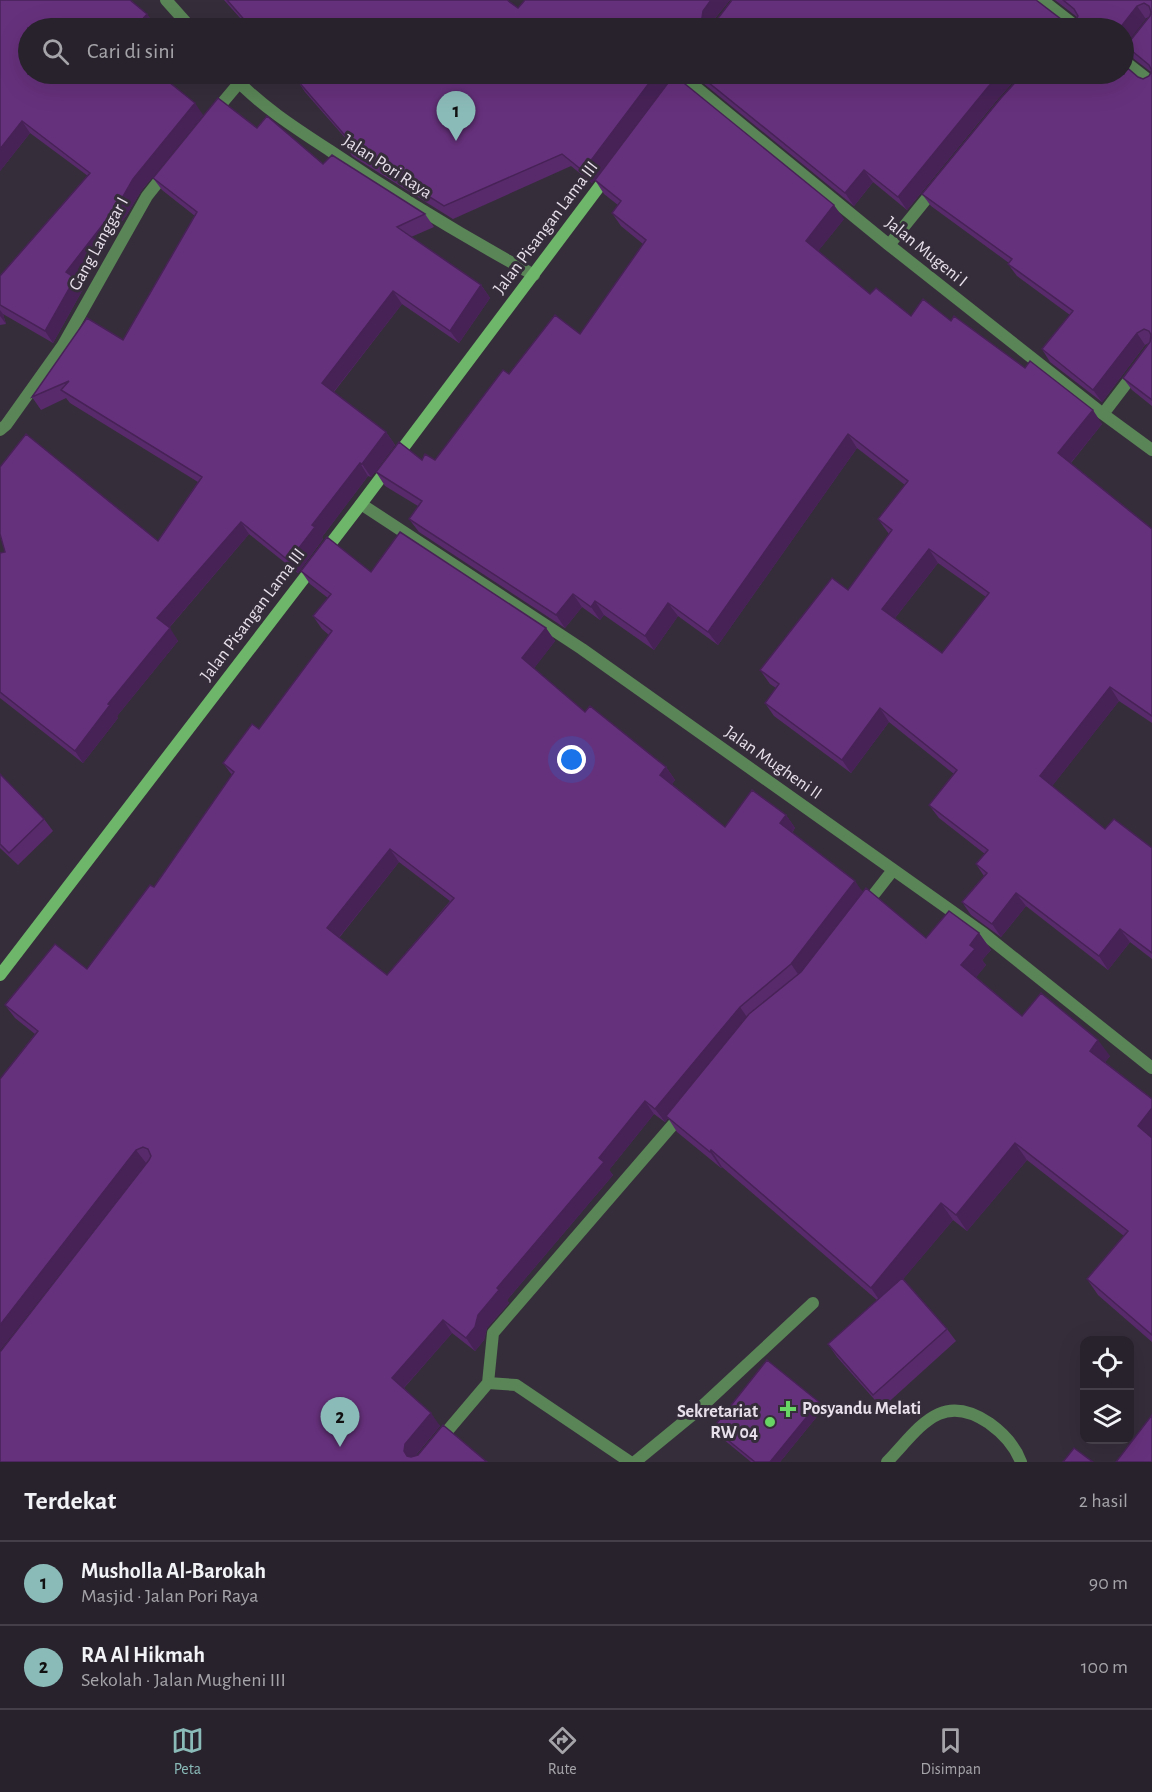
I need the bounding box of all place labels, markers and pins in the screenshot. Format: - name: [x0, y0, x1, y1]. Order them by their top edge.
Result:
- pin: 1: [436, 92, 476, 141]
- pin: 2: [320, 1398, 360, 1447]
- marker: Posyandu Melati: [779, 1400, 797, 1418]
- place label: Posyandu Melati: [802, 1400, 921, 1418]
- place label: Sekretariat RW 04: [677, 1403, 758, 1442]
- marker: Sekretariat RW 04: [763, 1415, 777, 1429]

